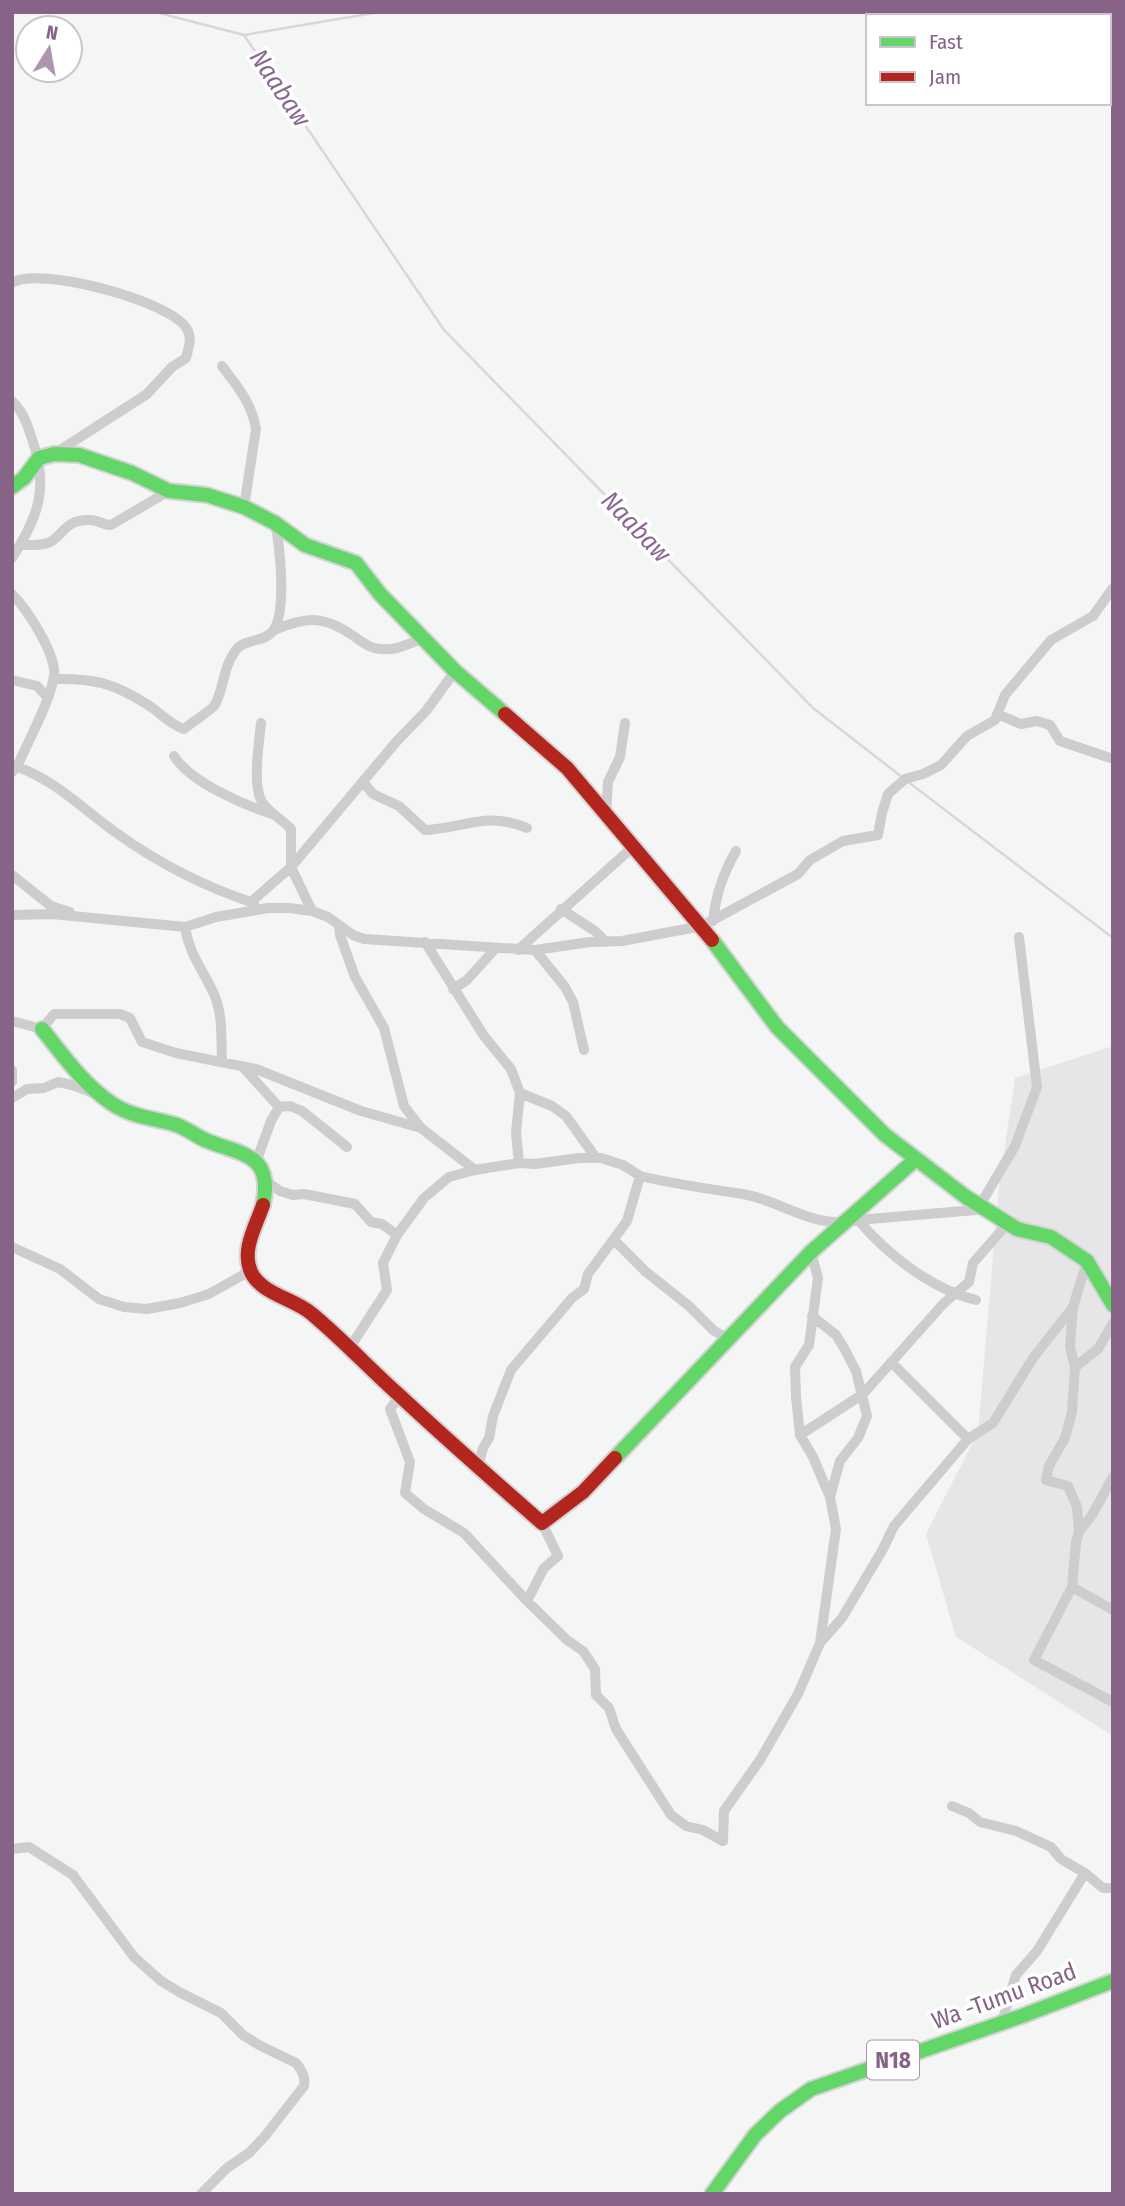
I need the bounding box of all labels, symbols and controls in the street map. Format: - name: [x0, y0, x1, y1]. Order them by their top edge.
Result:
- north arrow: [14, 14, 84, 84]
- legend: [866, 14, 1111, 105]
- text: N: [44, 20, 60, 45]
- text: Fast: [929, 29, 963, 55]
- water label: Naabaw: [243, 43, 318, 134]
- text: Jam: [929, 64, 961, 90]
- water label: Naabaw: [595, 485, 678, 570]
- street label: Wa -Tumu Road: [928, 1957, 1080, 2035]
- road number: N18: [867, 2040, 919, 2080]

